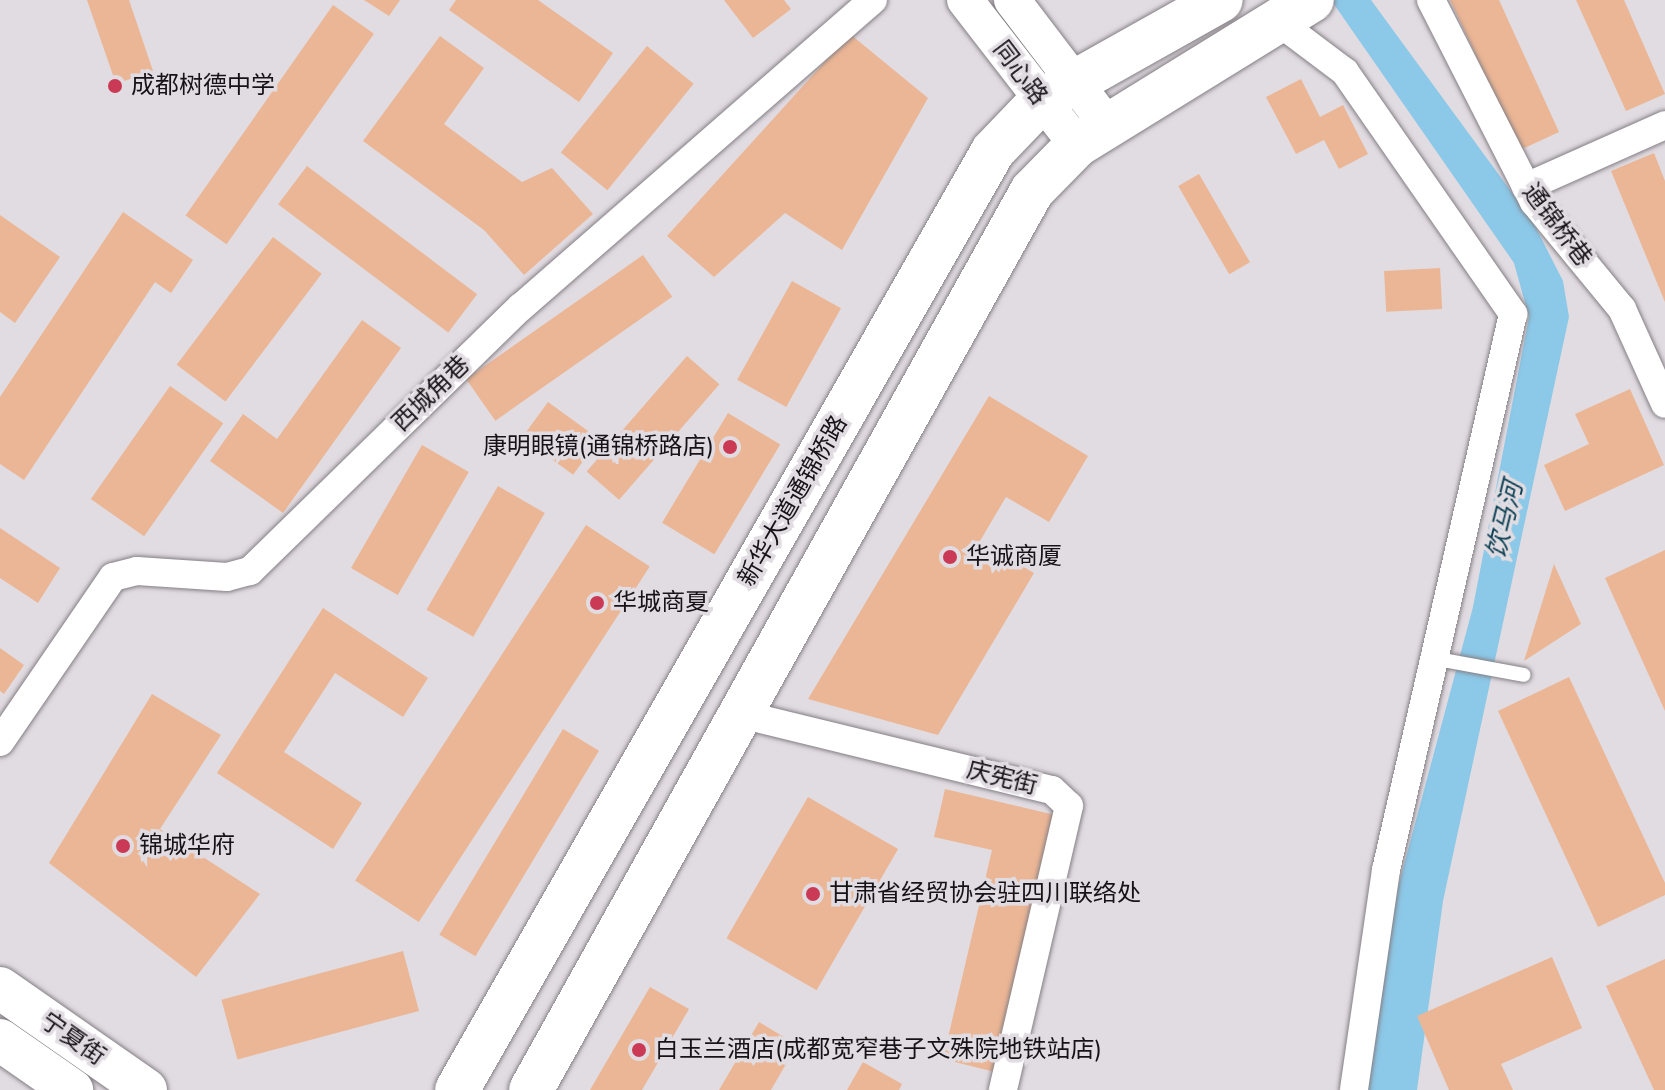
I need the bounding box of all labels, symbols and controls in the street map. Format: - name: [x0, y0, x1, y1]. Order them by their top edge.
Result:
- street label: 同心路: [987, 36, 1053, 110]
- place label: 成都树德中学: [131, 72, 275, 100]
- marker: 成都树德中学: [106, 77, 124, 95]
- street label: 通锦桥巷: [1517, 178, 1597, 272]
- street label: 西城角巷: [386, 350, 476, 438]
- street label: 新华大道通锦桥路: [733, 411, 853, 591]
- place label: 康明眼镜(通锦桥路店): [483, 433, 714, 461]
- marker: 康明眼镜(通锦桥路店): [721, 438, 739, 456]
- water label: 饮马河: [1480, 478, 1530, 562]
- place label: 华诚商厦: [966, 543, 1062, 571]
- marker: 华诚商厦: [941, 548, 959, 566]
- place label: 华城商夏: [613, 589, 709, 617]
- marker: 华城商夏: [588, 594, 606, 612]
- street label: 庆宪街: [964, 755, 1040, 801]
- place label: 锦城华府: [139, 832, 235, 860]
- marker: 锦城华府: [114, 837, 132, 855]
- place label: 甘肃省经贸协会驻四川联络处: [829, 880, 1141, 908]
- marker: 甘肃省经贸协会驻四川联络处: [804, 885, 822, 903]
- street label: 宁夏街: [35, 1007, 111, 1071]
- place label: 白玉兰酒店(成都宽窄巷子文殊院地铁站店): [655, 1036, 1102, 1064]
- marker: 白玉兰酒店(成都宽窄巷子文殊院地铁站店): [630, 1041, 648, 1059]

